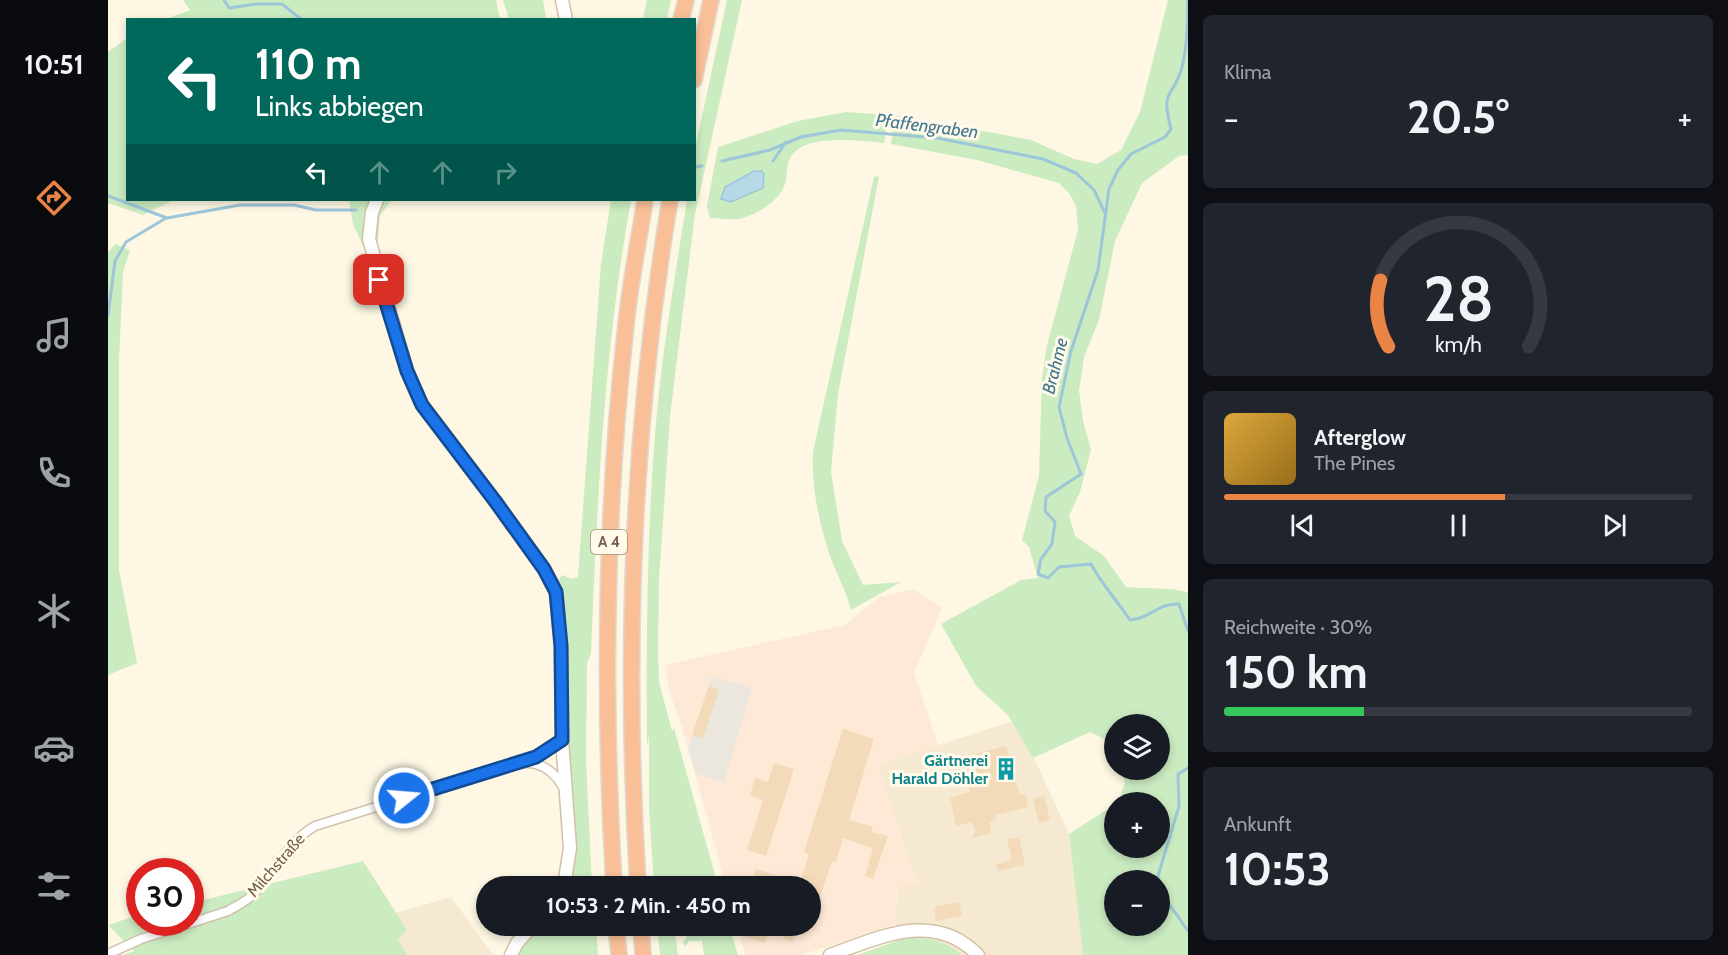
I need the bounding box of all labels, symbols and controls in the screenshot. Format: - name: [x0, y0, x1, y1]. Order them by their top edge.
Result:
- text: 110 m: [255, 38, 362, 90]
- icon: left: [156, 42, 234, 120]
- text: 10:51: [24, 48, 84, 81]
- text: Klima: [1224, 60, 1271, 84]
- text: Links abbiegen: [255, 90, 424, 123]
- text: 20.5°: [1407, 90, 1509, 144]
- text: −: [1224, 98, 1239, 138]
- text: +: [1677, 98, 1692, 138]
- water label: Pfaffengraben: [874, 109, 980, 143]
- icon: left: [300, 156, 333, 189]
- icon: ahead: [363, 156, 396, 189]
- icon: ahead: [426, 156, 459, 189]
- icon: right: [489, 156, 522, 189]
- icon: directions: [33, 177, 75, 219]
- pin: [353, 254, 404, 305]
- text: 28: [1423, 261, 1493, 337]
- icon: arrive: [362, 263, 395, 296]
- icon: music: [33, 314, 75, 356]
- text: km/h: [1435, 331, 1481, 357]
- water label: Brahme: [1037, 336, 1073, 396]
- text: Afterglow: [1314, 424, 1406, 451]
- text: The Pines: [1314, 451, 1395, 475]
- icon: phone: [33, 452, 75, 494]
- icon: previous: [1286, 509, 1319, 542]
- icon: pause: [1442, 509, 1475, 542]
- icon: next: [1598, 509, 1631, 542]
- road number: A 4: [591, 530, 627, 554]
- icon: climate: [33, 590, 75, 632]
- text: Reichweite · 30%: [1224, 615, 1372, 639]
- text: 150 km: [1224, 645, 1368, 699]
- map controls: [1104, 714, 1170, 936]
- button: layers: [1104, 714, 1170, 780]
- icon: car: [33, 727, 75, 769]
- place label: Gärtnerei Harald Döhler: [891, 751, 989, 788]
- building icon: Gärtnerei Harald Döhler: [993, 756, 1019, 782]
- position arrow: [372, 766, 436, 830]
- button: +: [1104, 792, 1170, 858]
- text: Ankunft: [1224, 812, 1291, 836]
- street label: Milchstraße: [243, 829, 309, 901]
- text: 10:53: [1224, 842, 1331, 896]
- speed limit sign: 30: [126, 858, 204, 936]
- icon: filters: [33, 865, 75, 907]
- button: −: [1104, 870, 1170, 936]
- text: 10:53 · 2 Min. · 450 m: [546, 892, 751, 919]

